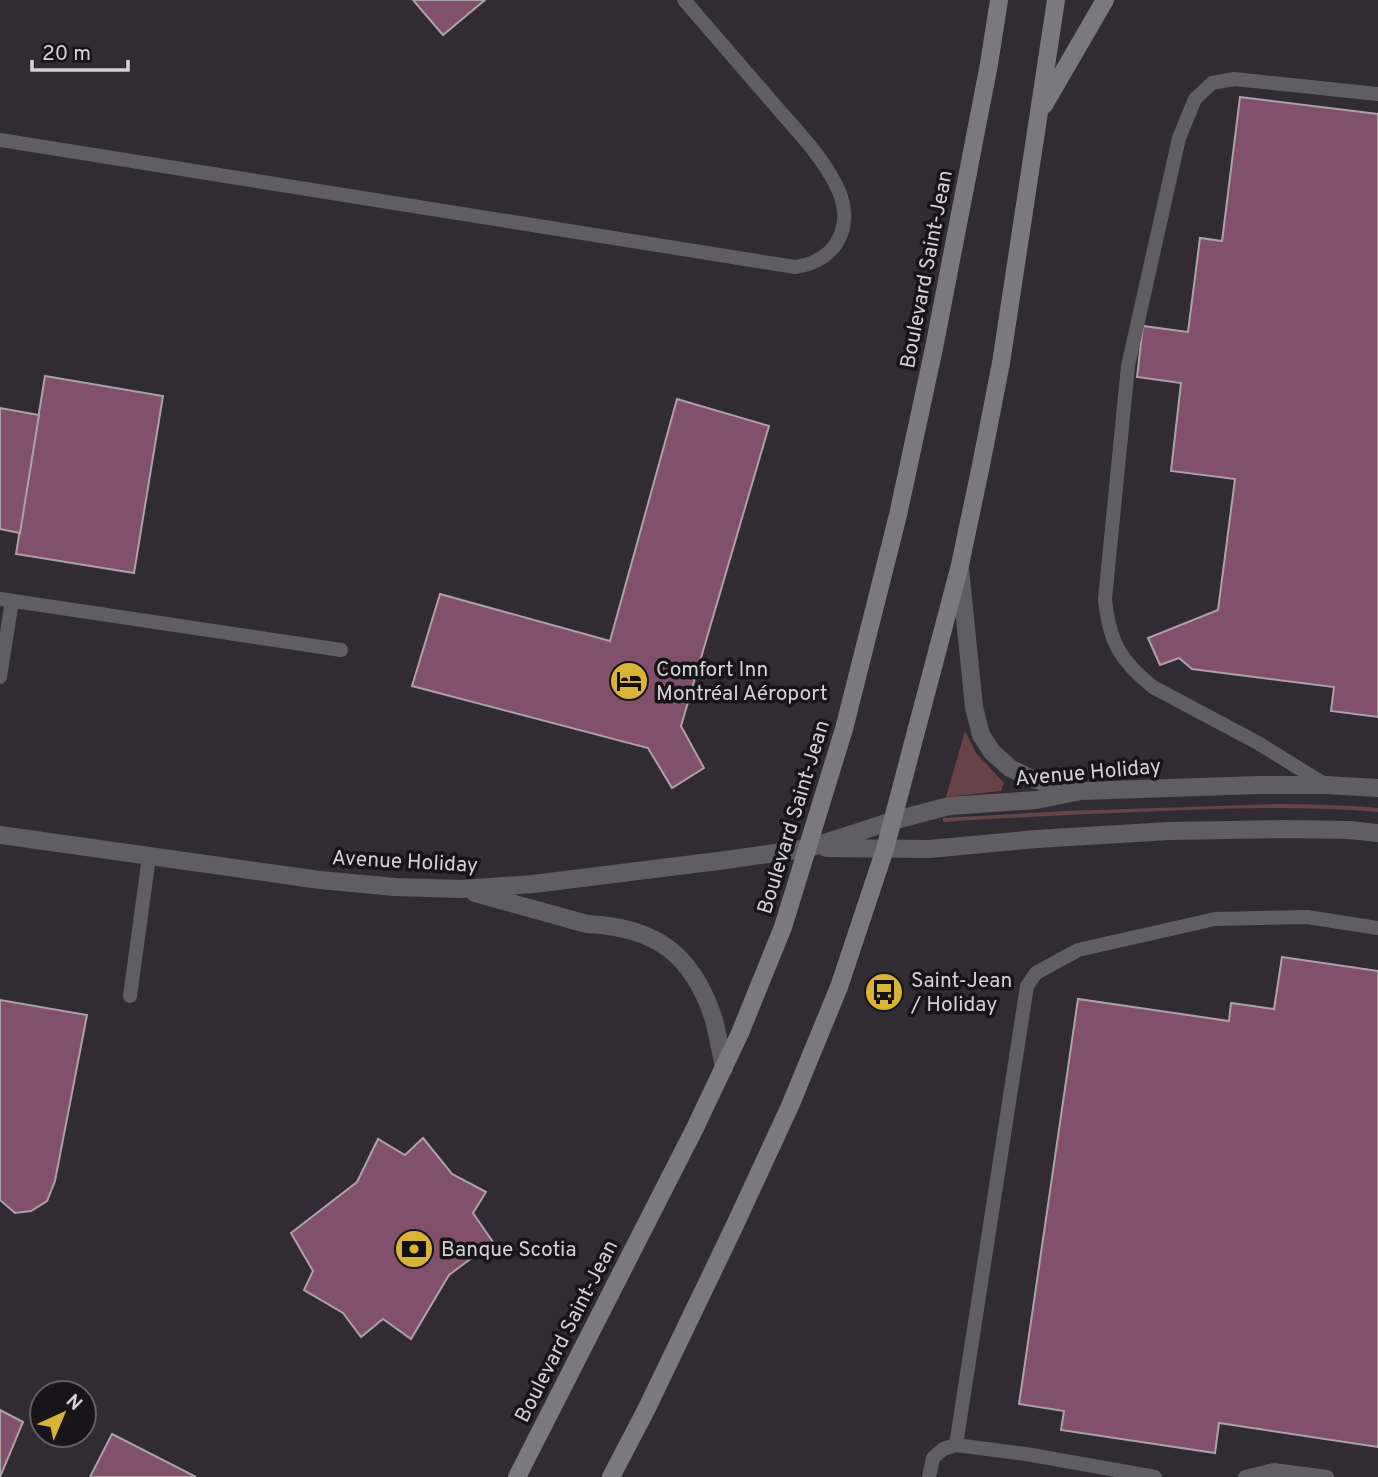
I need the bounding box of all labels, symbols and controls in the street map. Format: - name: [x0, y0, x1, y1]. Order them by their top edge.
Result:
- scale bar: [32, 28, 128, 72]
- text: 20 m: [42, 41, 91, 68]
- street label: Boulevard Saint-Jean: [895, 168, 960, 371]
- place label: Comfort Inn Montréal Aéroport: [656, 657, 828, 708]
- hotel icon: Comfort Inn Montréal Aéroport: [608, 660, 650, 702]
- street label: Boulevard Saint-Jean: [752, 717, 837, 918]
- street label: Avenue Holiday: [1014, 754, 1162, 793]
- street label: Avenue Holiday: [331, 845, 479, 880]
- place label: Saint-Jean / Holiday: [910, 968, 1012, 1019]
- bus stop icon: Saint-Jean / Holiday: [863, 971, 905, 1013]
- bank icon: Banque Scotia: [393, 1228, 435, 1270]
- street label: Boulevard Saint-Jean: [510, 1236, 625, 1427]
- place label: Banque Scotia: [441, 1237, 576, 1264]
- north arrow: [28, 1379, 98, 1449]
- text: N: [60, 1390, 87, 1417]

